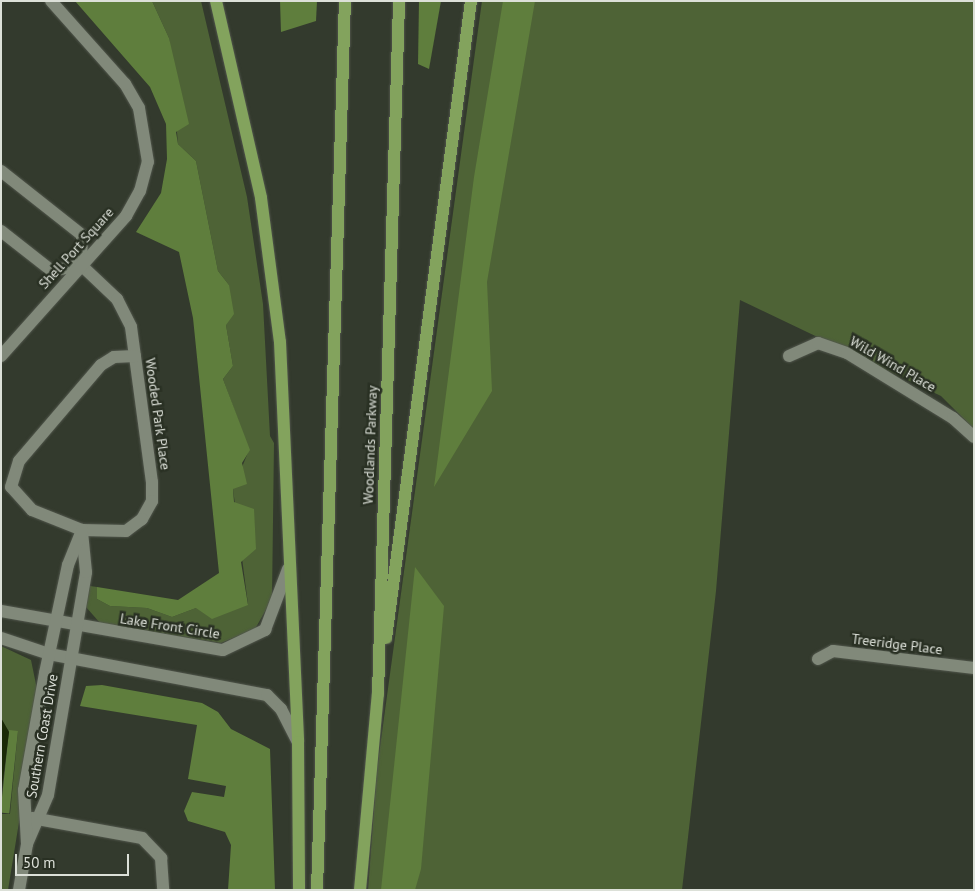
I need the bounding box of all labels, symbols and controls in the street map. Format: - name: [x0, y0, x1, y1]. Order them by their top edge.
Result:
- street label: Shell Port Square: [35, 204, 117, 292]
- street label: Wild Wind Place: [847, 332, 939, 396]
- street label: Wooded Park Place: [142, 357, 174, 471]
- street label: Woodlands Parkway: [360, 385, 380, 505]
- street label: Lake Front Circle: [119, 610, 221, 642]
- street label: Treeridge Place: [851, 630, 943, 658]
- street label: Southern Coast Drive: [23, 673, 61, 799]
- scale bar: [18, 844, 131, 876]
- text: 50 m: [23, 853, 56, 872]

